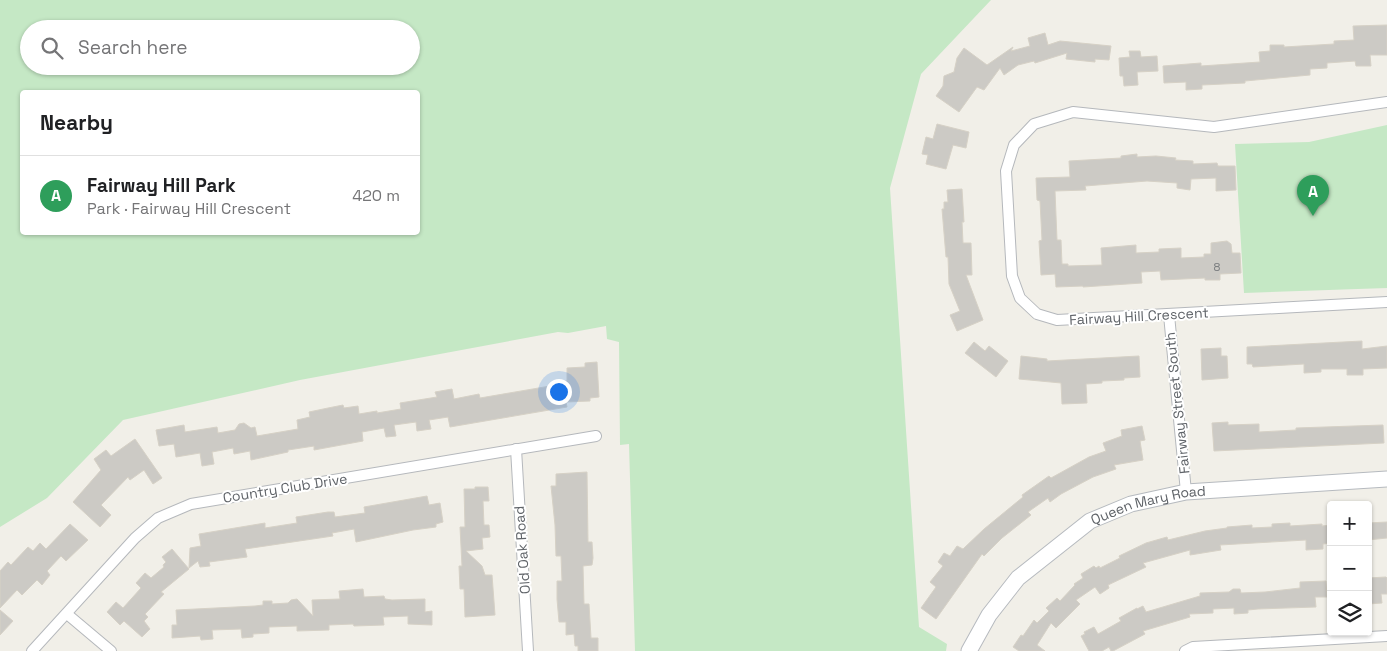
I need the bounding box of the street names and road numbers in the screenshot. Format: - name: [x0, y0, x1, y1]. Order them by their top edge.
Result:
- street label: Fairway Hill Crescent: [1069, 303, 1209, 329]
- street label: Fairway Street South: [1161, 331, 1193, 475]
- street label: Country Club Drive: [222, 469, 348, 507]
- street label: Queen Mary Road: [1088, 482, 1206, 529]
- street label: Old Oak Road: [510, 505, 534, 595]

